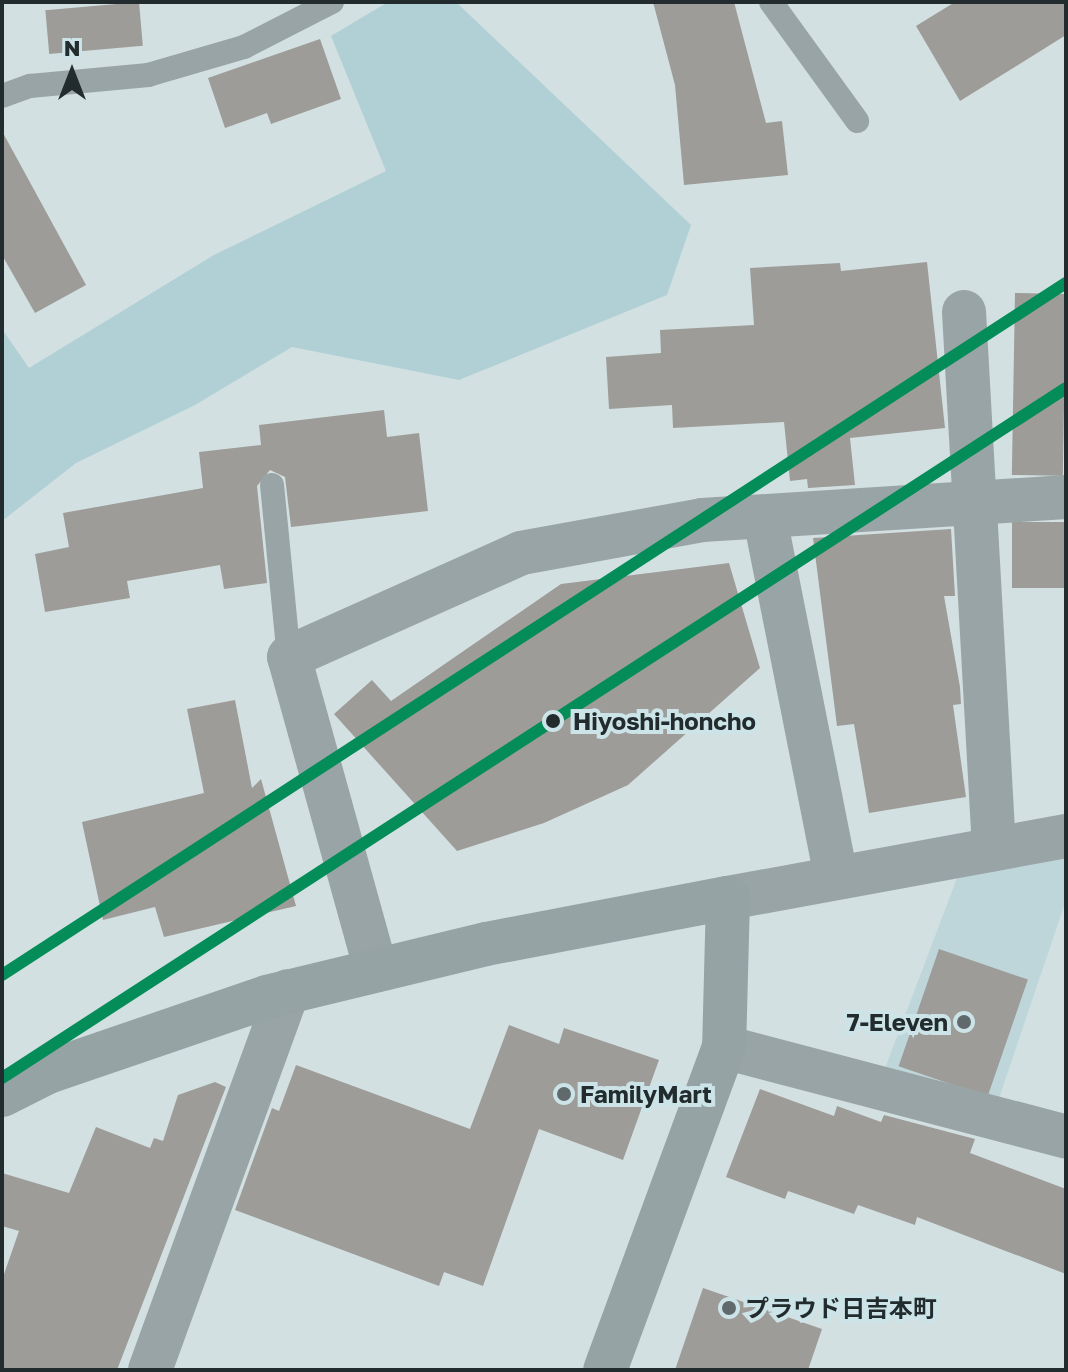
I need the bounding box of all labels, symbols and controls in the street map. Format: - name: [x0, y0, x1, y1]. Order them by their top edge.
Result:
- north arrow: [32, 32, 112, 112]
- text: N: [64, 34, 80, 61]
- place label: Hiyoshi-honcho: [573, 707, 756, 735]
- marker: Hiyoshi-honcho: [540, 708, 566, 734]
- place label: 7-Eleven: [847, 1008, 948, 1036]
- marker: 7-Eleven: [955, 1013, 973, 1031]
- place label: FamilyMart: [580, 1080, 712, 1108]
- marker: FamilyMart: [555, 1085, 573, 1103]
- place label: プラウド日吉本町: [745, 1294, 937, 1322]
- marker: プラウド日吉本町: [720, 1299, 738, 1317]

